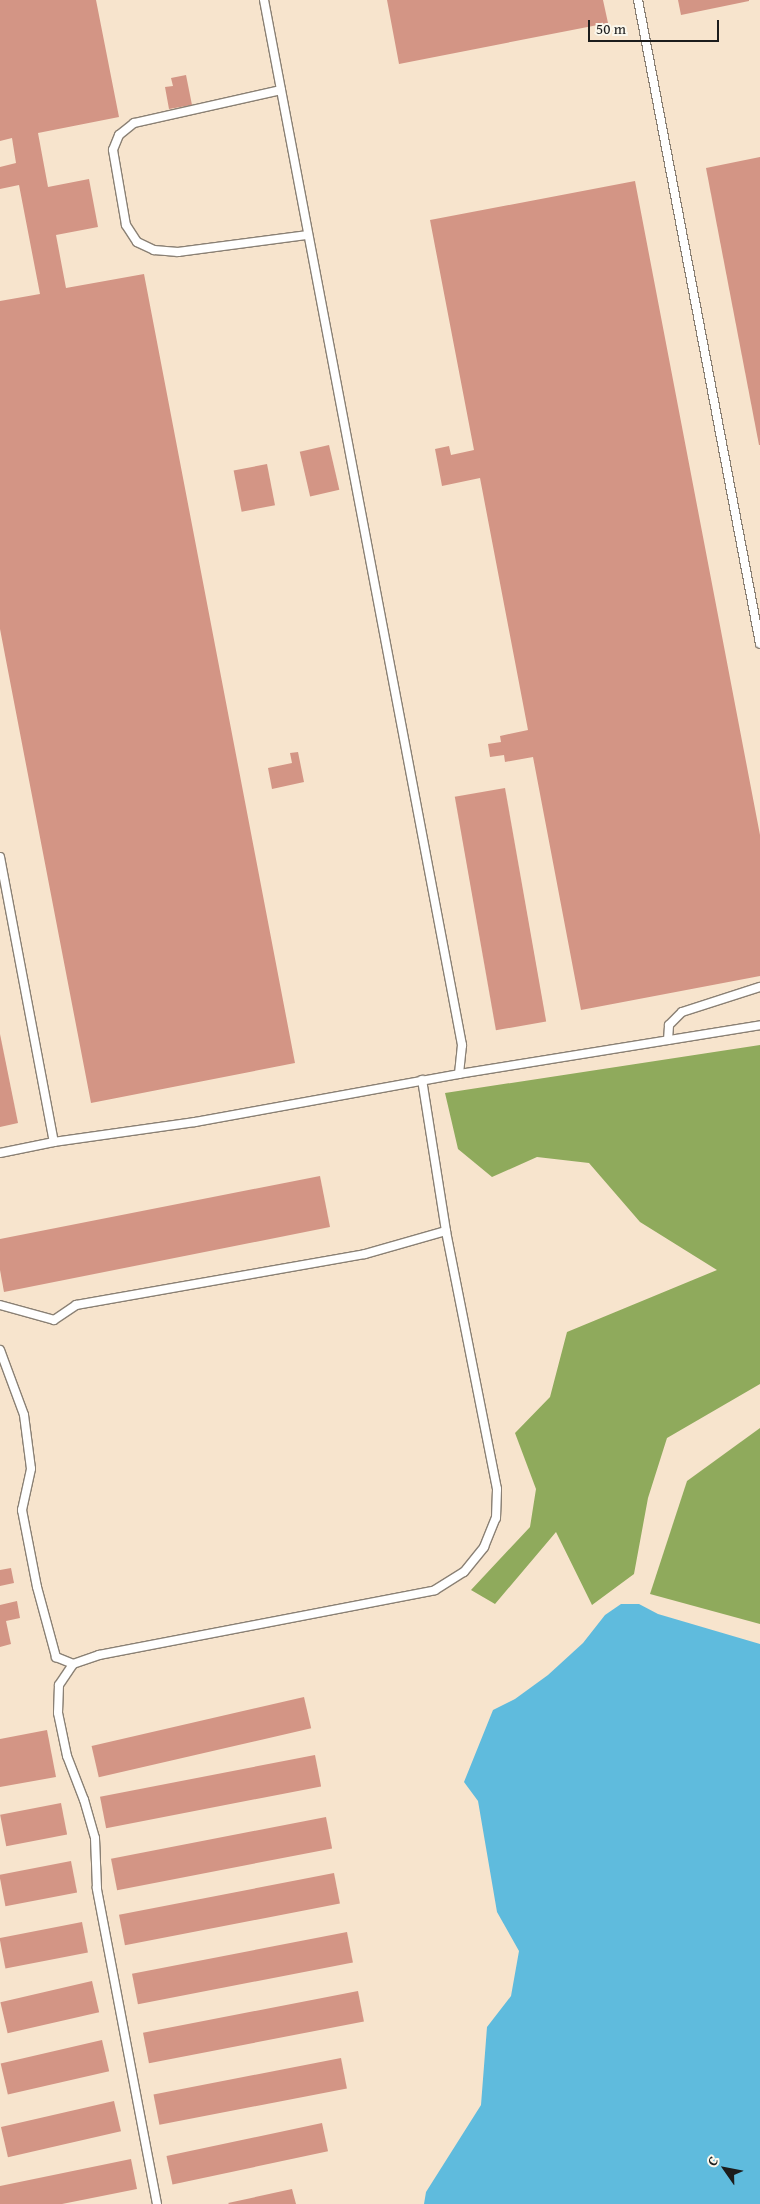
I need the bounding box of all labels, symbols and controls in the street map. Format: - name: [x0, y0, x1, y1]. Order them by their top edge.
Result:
- scale bar: [590, 10, 721, 42]
- text: 50 m: [596, 18, 626, 39]
- north arrow: [700, 2144, 750, 2194]
- text: С: [702, 2152, 723, 2170]

